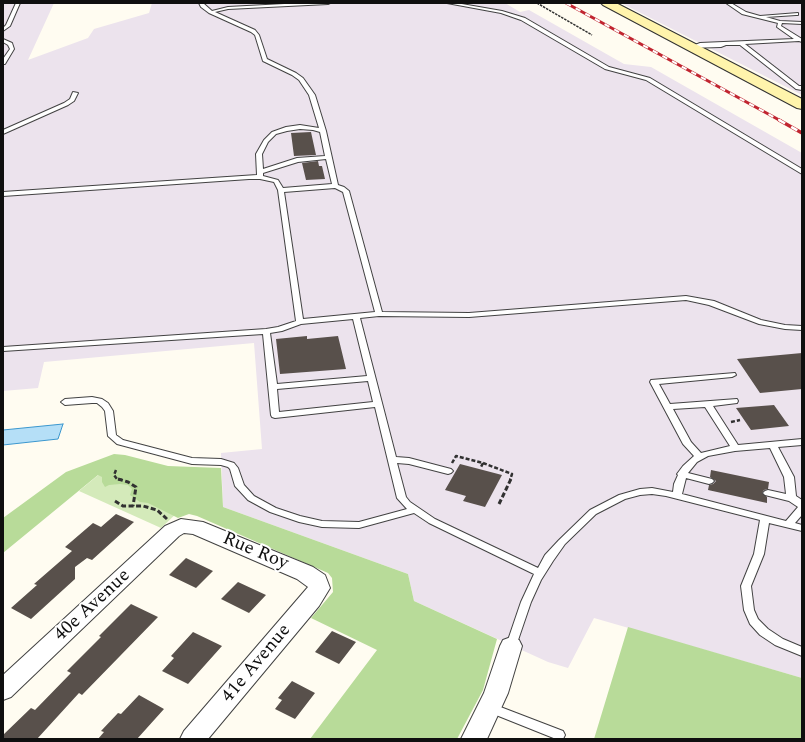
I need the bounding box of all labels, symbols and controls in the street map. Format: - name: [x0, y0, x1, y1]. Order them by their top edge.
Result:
- street label: Rue Roy: [219, 528, 291, 576]
- street label: 40e Avenue: [50, 565, 136, 647]
- street label: 41e Avenue: [218, 620, 296, 708]

